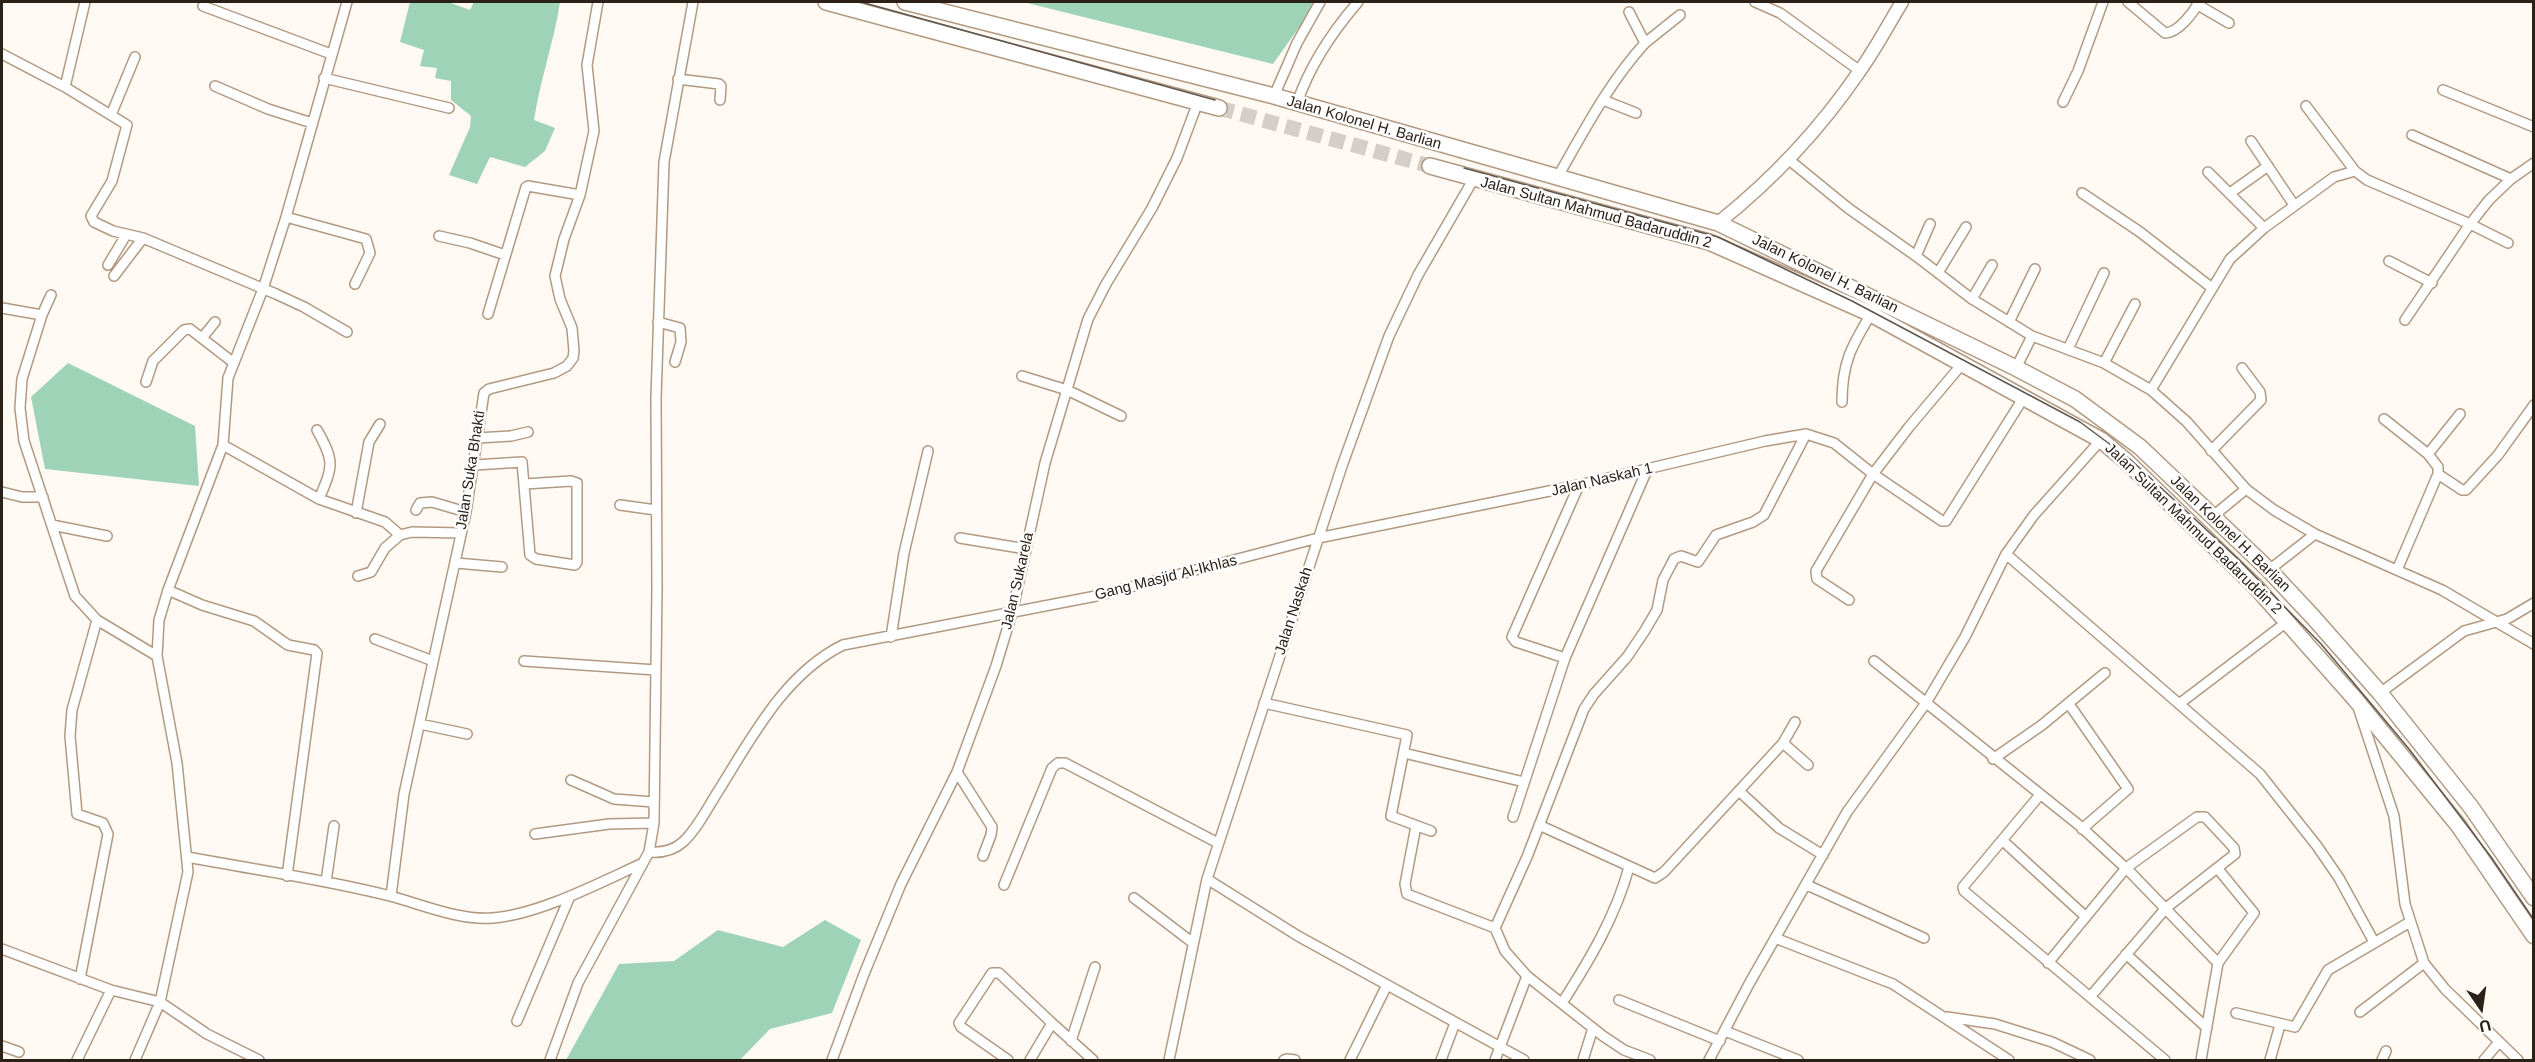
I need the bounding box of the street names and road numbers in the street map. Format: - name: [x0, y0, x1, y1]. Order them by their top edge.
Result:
- street label: Jalan Kolonel H. Barlian: [1285, 92, 1443, 154]
- street label: Jalan Sultan Mahmud Badaruddin 2: [1478, 173, 1714, 253]
- street label: Jalan Kolonel H. Barlian: [1749, 231, 1901, 317]
- street label: Jalan Suka Bhakti: [453, 409, 489, 531]
- street label: Jalan Sultan Mahmud Badaruddin 2: [2101, 440, 2285, 618]
- street label: Jalan Naskah 1: [1550, 460, 1654, 500]
- street label: Jalan Kolonel H. Barlian: [2166, 472, 2294, 596]
- street label: Jalan Sukarela: [998, 531, 1038, 631]
- street label: Gang Masjid Al-Ikhlas: [1093, 552, 1239, 604]
- street label: Jalan Naskah: [1271, 565, 1317, 657]

